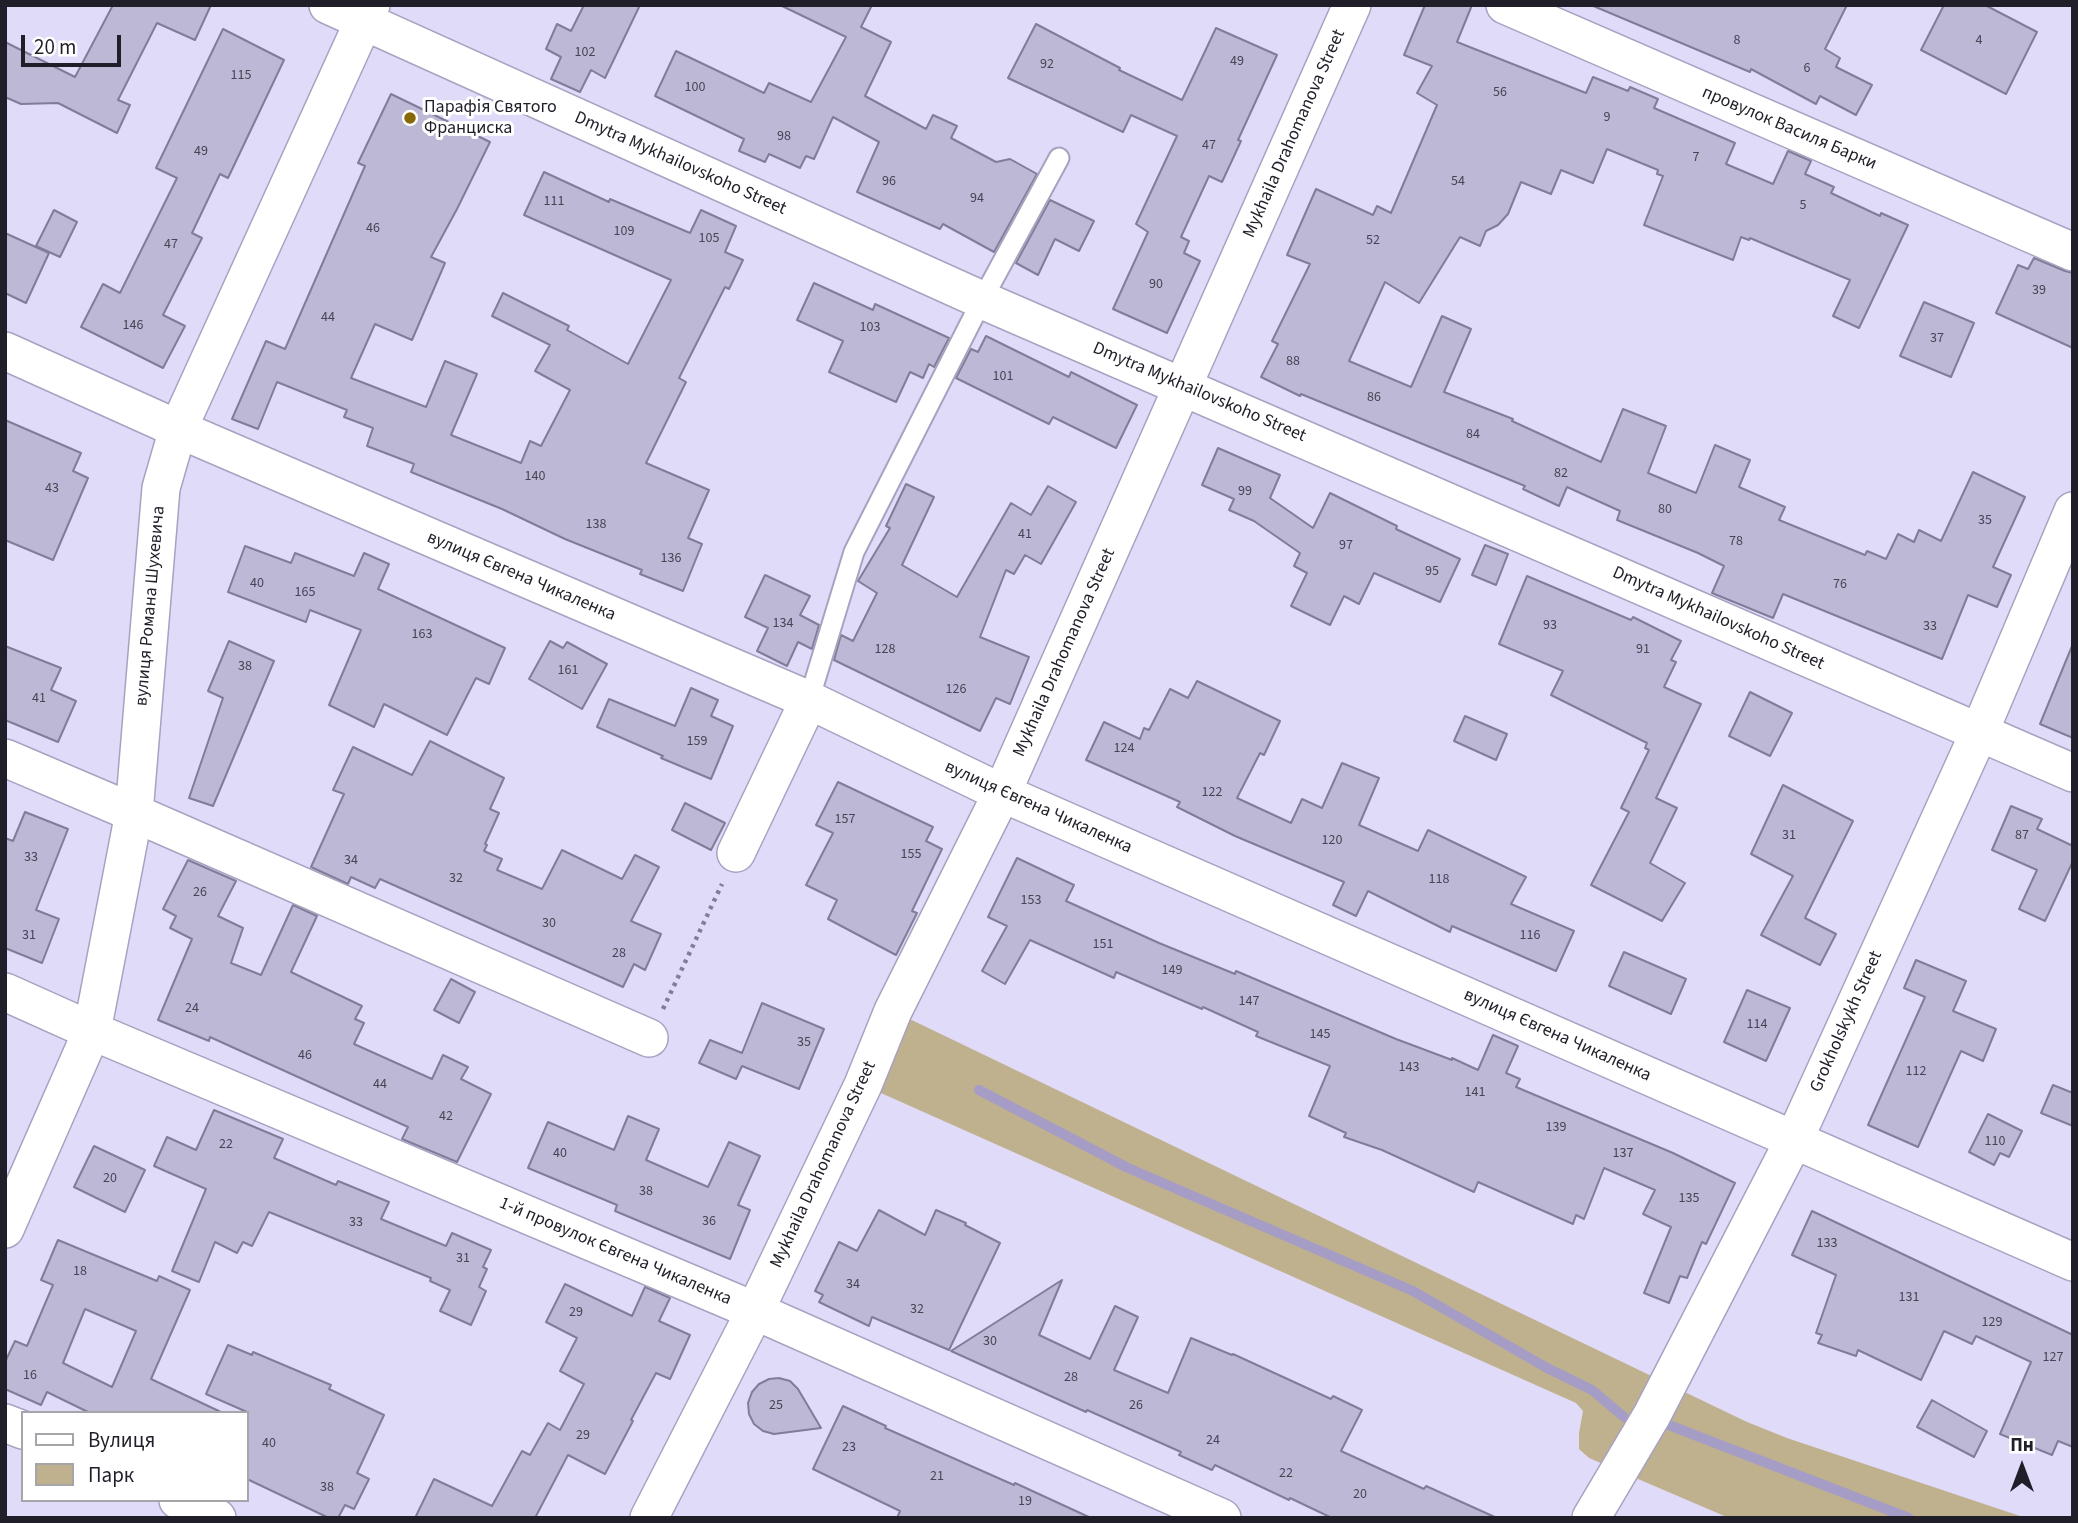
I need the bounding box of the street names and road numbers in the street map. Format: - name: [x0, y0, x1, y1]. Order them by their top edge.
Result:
- street label: Mykhaila Drahomanova Street: [1239, 26, 1351, 242]
- street label: провулок Василя Барки: [1698, 82, 1880, 176]
- street label: Dmytra Mykhailovskoho Street: [571, 107, 789, 221]
- street label: Dmytra Mykhailovskoho Street: [1089, 338, 1309, 448]
- street label: вулиця Романа Шухевича: [131, 505, 171, 707]
- street label: вулиця Євгена Чикаленка: [423, 527, 619, 627]
- street label: Mykhaila Drahomanova Street: [1009, 545, 1121, 761]
- street label: Dmytra Mykhailovskoho Street: [1609, 562, 1827, 676]
- street label: вулиця Євгена Чикаленка: [941, 757, 1135, 859]
- street label: Grokholskykh Street: [1806, 948, 1888, 1096]
- street label: вулиця Євгена Чикаленка: [1460, 985, 1654, 1087]
- street label: Mykhaila Drahomanova Street: [766, 1058, 882, 1272]
- street label: 1-й провулок Євгена Чикаленка: [496, 1193, 734, 1311]

